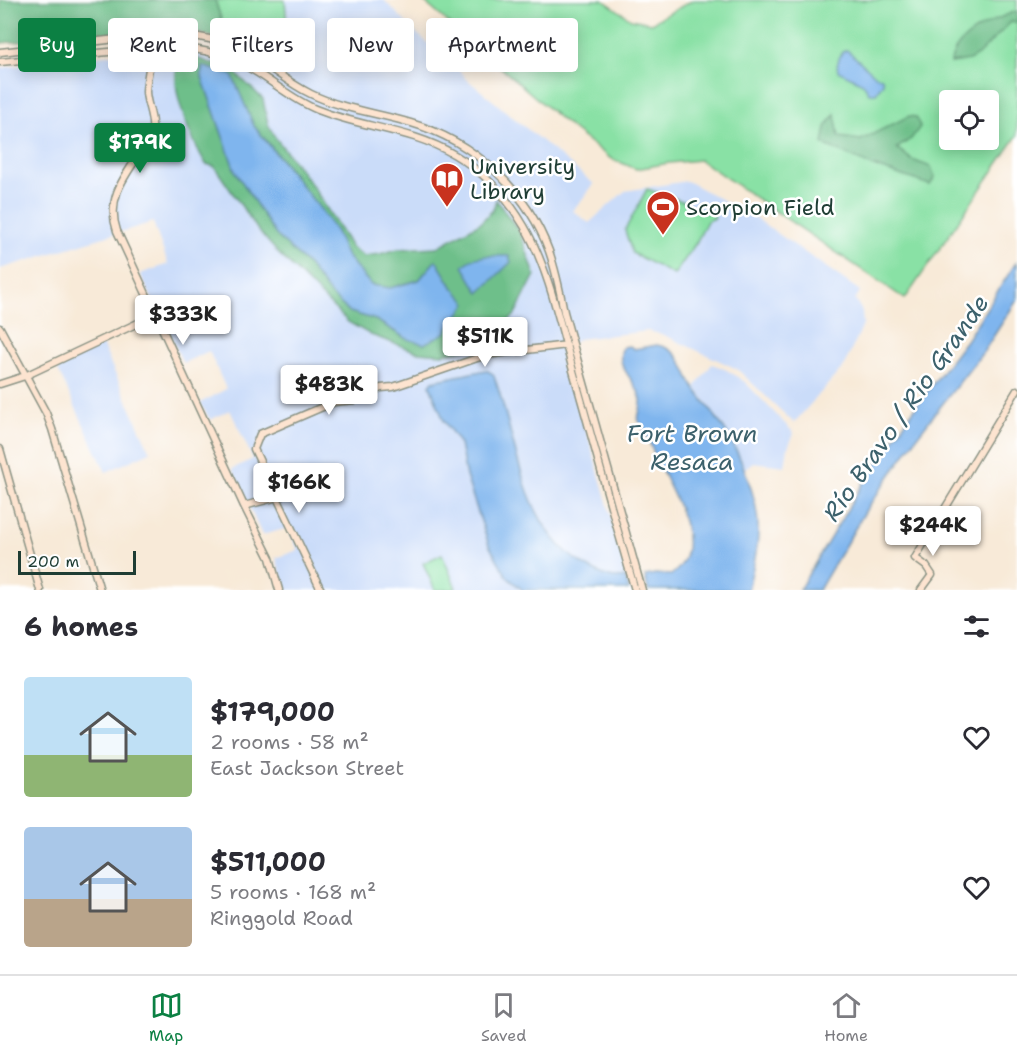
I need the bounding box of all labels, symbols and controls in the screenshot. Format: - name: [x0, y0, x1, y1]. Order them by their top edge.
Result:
- chip: Buy: [18, 18, 96, 72]
- chip: Rent: [108, 18, 198, 72]
- chip: Filters: [210, 18, 315, 72]
- chip: New: [327, 18, 414, 72]
- chip: Apartment: [426, 18, 578, 72]
- map controls: [939, 90, 999, 150]
- button: locate: [939, 90, 999, 150]
- pin: $179K: [98, 123, 182, 174]
- text: $179K: [108, 129, 172, 155]
- place label: University Library: [470, 152, 575, 206]
- library icon: University Library: [429, 161, 465, 208]
- sports icon: Scorpion Field: [645, 189, 681, 236]
- place label: Scorpion Field: [686, 193, 834, 222]
- water label: Río Bravo / Rio Grande: [816, 288, 996, 528]
- pin: $333K: [141, 295, 225, 346]
- text: $333K: [149, 301, 217, 327]
- pin: $511K: [443, 317, 527, 368]
- text: $511K: [457, 323, 513, 349]
- pin: $483K: [287, 365, 371, 416]
- text: $483K: [295, 371, 363, 397]
- water label: Fort Brown Resaca: [626, 418, 758, 478]
- pin: $166K: [257, 463, 341, 514]
- text: $166K: [267, 469, 331, 495]
- pin: $244K: [891, 506, 975, 557]
- text: $244K: [899, 512, 967, 538]
- scale bar: [18, 548, 136, 576]
- text: 200 m: [27, 551, 79, 572]
- text: 6 homes: [24, 609, 138, 644]
- icon: filters: [960, 610, 993, 643]
- text: $179,000: [210, 694, 335, 729]
- icon: home: [72, 701, 144, 773]
- icon: heart: [960, 721, 993, 754]
- text: 2 rooms · 58 m²: [210, 729, 369, 755]
- text: East Jackson Street: [210, 755, 404, 781]
- text: $511,000: [210, 844, 326, 879]
- icon: home: [72, 851, 144, 923]
- icon: heart: [960, 871, 993, 904]
- text: 5 rooms · 168 m²: [210, 879, 376, 905]
- text: Ringgold Road: [210, 905, 353, 931]
- tab: Map: [149, 989, 183, 1046]
- tab: Saved: [481, 989, 526, 1046]
- tab: Home: [824, 989, 868, 1046]

